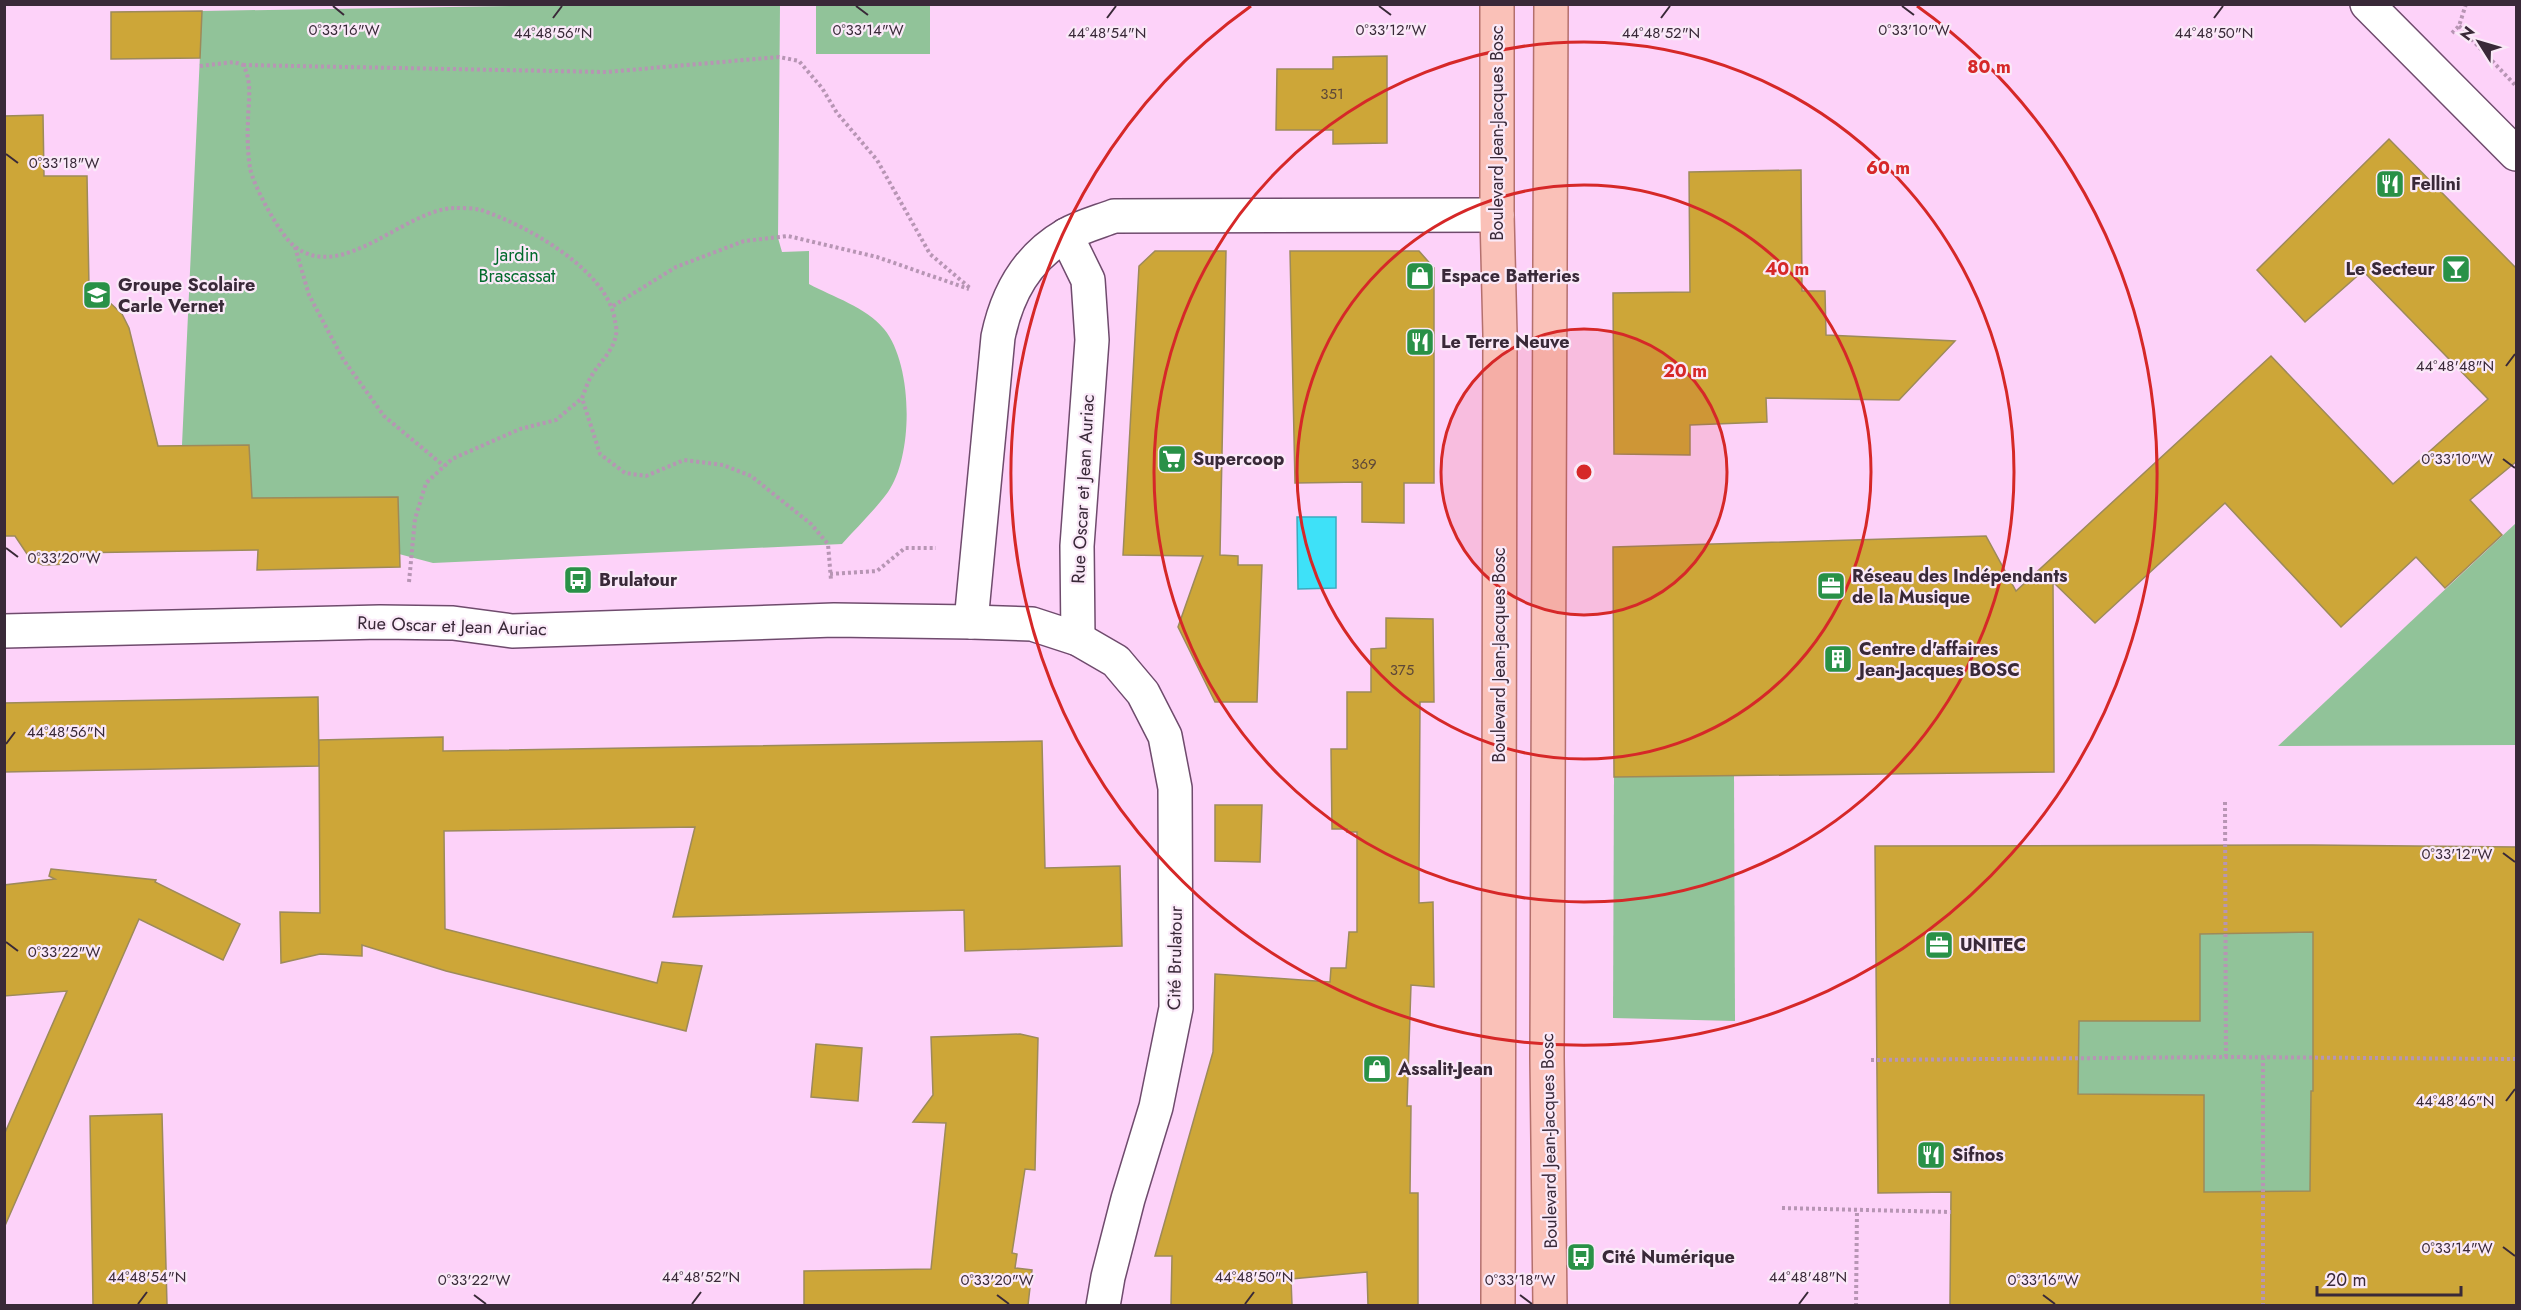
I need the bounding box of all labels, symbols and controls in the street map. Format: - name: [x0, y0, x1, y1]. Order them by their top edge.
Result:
- north arrow: [2449, 12, 2509, 72]
- text: 0°33'16"W: [308, 19, 380, 41]
- text: 0°33'14"W: [832, 19, 904, 41]
- text: 0°33'12"W: [1356, 19, 1427, 41]
- text: 0°33'10"W: [1878, 19, 1950, 41]
- text: N: [2454, 21, 2480, 45]
- text: 44°48'56"N: [514, 22, 592, 44]
- text: 44°48'54"N: [1068, 22, 1146, 44]
- text: 44°48'52"N: [1622, 22, 1700, 44]
- text: 44°48'50"N: [2175, 22, 2253, 44]
- street label: Boulevard Jean-Jacques Bosc: [1484, 25, 1510, 241]
- text: 80 m: [1967, 54, 2011, 80]
- house number: 351: [1320, 83, 1344, 105]
- text: 0°33'18"W: [29, 152, 99, 174]
- text: 60 m: [1866, 155, 1910, 181]
- restaurant icon: Fellini: [2374, 168, 2406, 200]
- place label: Fellini: [2411, 171, 2461, 197]
- park label: Jardin Brascassat: [479, 242, 556, 289]
- bar icon: Le Secteur: [2440, 253, 2472, 285]
- text: 40 m: [1765, 256, 1809, 282]
- place label: Le Secteur: [2346, 256, 2436, 282]
- shop icon: Espace Batteries: [1404, 260, 1436, 292]
- place label: Espace Batteries: [1441, 263, 1580, 289]
- place label: Groupe Scolaire Carle Vernet: [118, 272, 255, 319]
- school or university icon: Groupe Scolaire Carle Vernet: [81, 279, 113, 311]
- restaurant icon: Le Terre Neuve: [1404, 326, 1436, 358]
- place label: Le Terre Neuve: [1441, 329, 1570, 355]
- text: 44°48'48"N: [2416, 355, 2494, 377]
- text: 20 m: [1663, 358, 1707, 384]
- street label: Rue Oscar et Jean Auriac: [1065, 394, 1101, 584]
- supermarket icon: Supercoop: [1156, 443, 1188, 475]
- place label: Supercoop: [1193, 446, 1284, 472]
- text: 0°33'10"W: [2421, 448, 2493, 470]
- house number: 369: [1351, 453, 1377, 475]
- centre of rings: [1574, 462, 1594, 482]
- text: 0°33'20"W: [27, 547, 101, 569]
- street label: Boulevard Jean-Jacques Bosc: [1486, 547, 1512, 763]
- place label: Réseau des Indépendants de la Musique: [1852, 563, 2067, 610]
- bus stop icon: Brulatour: [562, 564, 594, 596]
- place label: Brulatour: [599, 567, 678, 593]
- office icon: Réseau des Indépendants de la Musique: [1815, 570, 1847, 602]
- street label: Rue Oscar et Jean Auriac: [357, 610, 547, 642]
- place label: Centre d'affaires Jean-Jacques BOSC: [1856, 636, 2020, 683]
- building icon: Centre d'affaires Jean-Jacques BOSC: [1822, 643, 1854, 675]
- house number: 375: [1390, 659, 1414, 681]
- text: 44°48'56"N: [27, 721, 105, 743]
- text: 0°33'12"W: [2422, 843, 2493, 865]
- street label: Cité Brulatour: [1161, 905, 1189, 1010]
- office icon: UNITEC: [1923, 929, 1955, 961]
- place label: UNITEC: [1960, 932, 2026, 958]
- text: 0°33'22"W: [28, 941, 101, 963]
- street label: Boulevard Jean-Jacques Bosc: [1534, 1033, 1564, 1249]
- shop icon: Assalit-Jean: [1361, 1053, 1393, 1085]
- place label: Assalit-Jean: [1397, 1056, 1493, 1082]
- text: 44°48'46"N: [2416, 1090, 2494, 1112]
- restaurant icon: Sifnos: [1915, 1139, 1947, 1171]
- place label: Sifnos: [1952, 1142, 2004, 1168]
- text: 0°33'14"W: [2421, 1237, 2493, 1259]
- bus stop icon: Cité Numérique: [1565, 1241, 1597, 1273]
- place label: Cité Numérique: [1602, 1244, 1735, 1270]
- scale bar: [2317, 1259, 2461, 1297]
- text: 44°48'54"N: [108, 1266, 186, 1288]
- text: 44°48'52"N: [662, 1266, 740, 1288]
- text: 44°48'50"N: [1215, 1266, 1293, 1288]
- text: 44°48'48"N: [1769, 1266, 1847, 1288]
- text: 20 m: [2326, 1267, 2366, 1293]
- text: 0°33'22"W: [438, 1269, 511, 1291]
- text: 0°33'20"W: [960, 1269, 1034, 1291]
- text: 0°33'18"W: [1485, 1269, 1555, 1291]
- text: 0°33'16"W: [2007, 1269, 2079, 1291]

